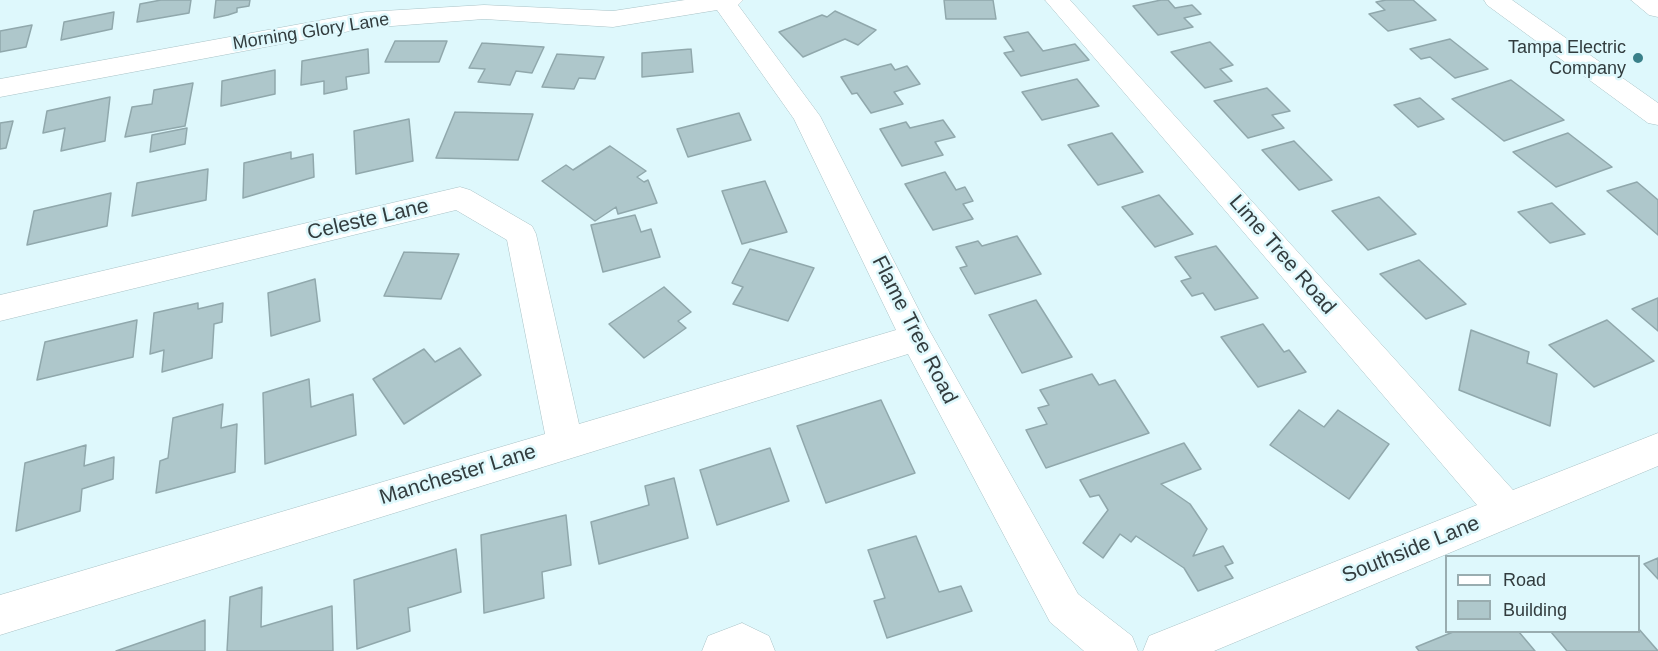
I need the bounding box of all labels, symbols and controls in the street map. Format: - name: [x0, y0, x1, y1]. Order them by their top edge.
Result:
- street label: Morning Glory Lane: [231, 9, 391, 55]
- place label: Tampa Electric Company: [1508, 37, 1626, 80]
- marker: Tampa Electric Company: [1631, 51, 1645, 65]
- street label: Lime Tree Road: [1223, 190, 1341, 320]
- street label: Celeste Lane: [305, 194, 431, 246]
- street label: Flame Tree Road: [866, 252, 962, 408]
- street label: Manchester Lane: [377, 439, 539, 511]
- street label: Southside Lane: [1339, 511, 1483, 589]
- legend: [1445, 555, 1640, 633]
- text: Road: [1503, 570, 1546, 590]
- text: Building: [1503, 600, 1567, 620]

